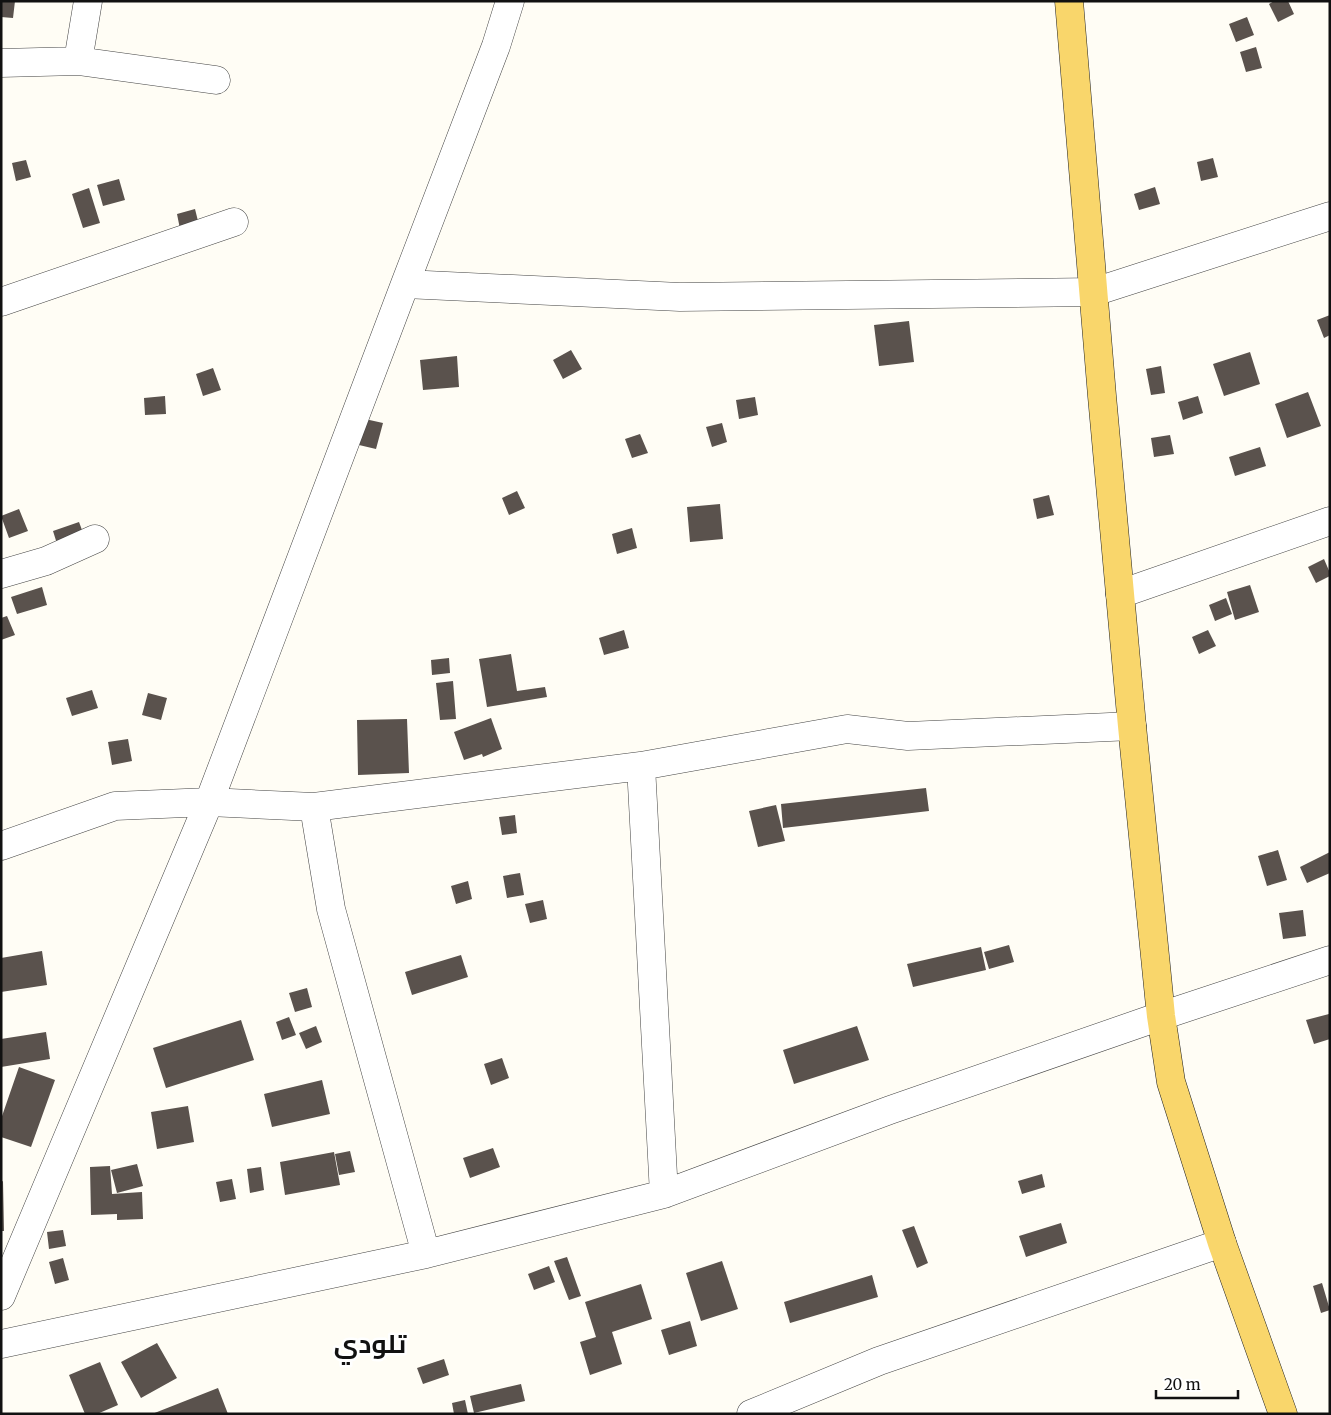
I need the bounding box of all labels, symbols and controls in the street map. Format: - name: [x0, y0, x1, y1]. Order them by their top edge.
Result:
- district label: تلودي: [334, 1327, 407, 1365]
- scale bar: [1156, 1368, 1238, 1400]
- text: 20 m: [1164, 1375, 1201, 1394]

